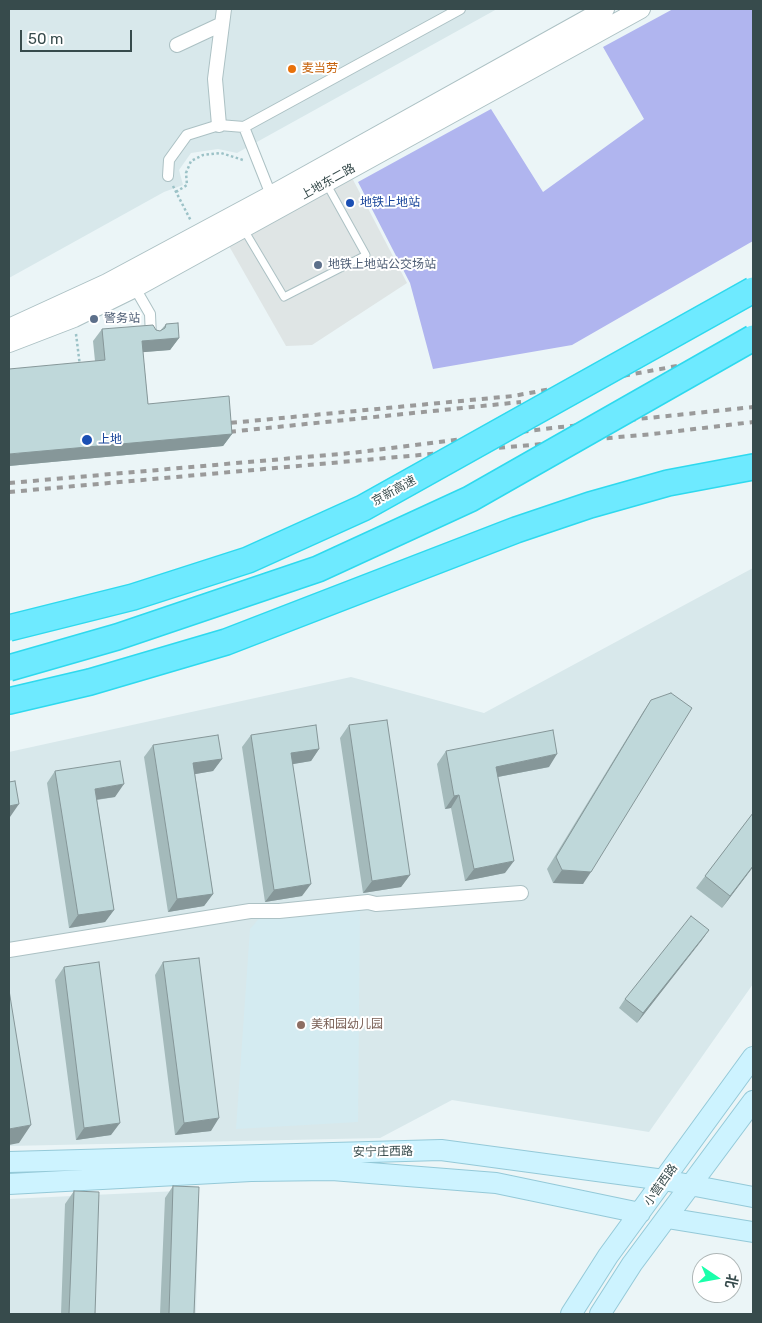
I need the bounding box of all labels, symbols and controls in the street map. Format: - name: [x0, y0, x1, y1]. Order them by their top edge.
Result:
- scale bar: [22, 20, 135, 52]
- text: 50 m: [28, 30, 63, 48]
- place label: 麦当劳: [302, 62, 338, 76]
- marker: 麦当劳: [286, 63, 298, 75]
- street label: 上地东二路: [298, 161, 358, 203]
- place label: 地铁上地站: [360, 196, 420, 210]
- marker: 地铁上地站: [344, 197, 356, 209]
- place label: 地铁上地站公交场站: [328, 258, 436, 272]
- marker: 地铁上地站公交场站: [312, 259, 324, 271]
- place label: 警务站: [104, 312, 140, 326]
- marker: 警务站: [88, 313, 100, 325]
- marker: 上地: [80, 433, 94, 447]
- place label: 上地: [98, 433, 122, 447]
- street label: 京新高速: [370, 473, 418, 509]
- place label: 美和园幼儿园: [311, 1018, 383, 1032]
- marker: 美和园幼儿园: [295, 1019, 307, 1031]
- street label: 安宁庄西路: [353, 1144, 413, 1160]
- street label: 小营西路: [641, 1161, 681, 1209]
- north arrow: [692, 1253, 742, 1303]
- text: 北: [721, 1272, 741, 1290]

